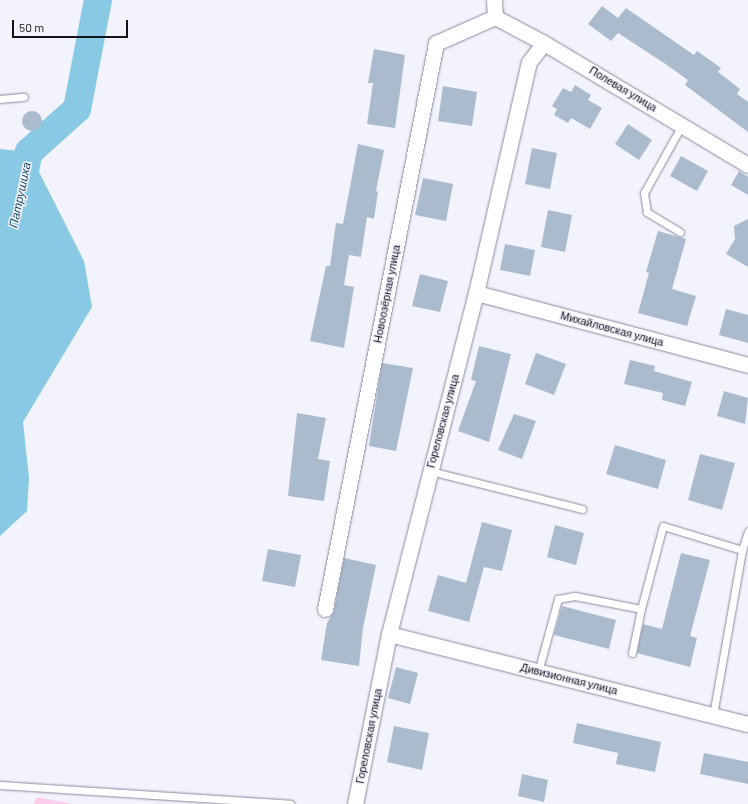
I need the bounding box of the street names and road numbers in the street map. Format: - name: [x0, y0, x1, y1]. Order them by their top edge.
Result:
- street label: Полевая улица: [587, 64, 659, 114]
- street label: Новоозёрная улица: [371, 244, 403, 344]
- street label: Михайловская улица: [559, 309, 665, 349]
- street label: Гореловская улица: [424, 373, 462, 469]
- street label: Дивизионная улица: [519, 661, 619, 697]
- street label: Гореловская улица: [353, 687, 385, 785]

